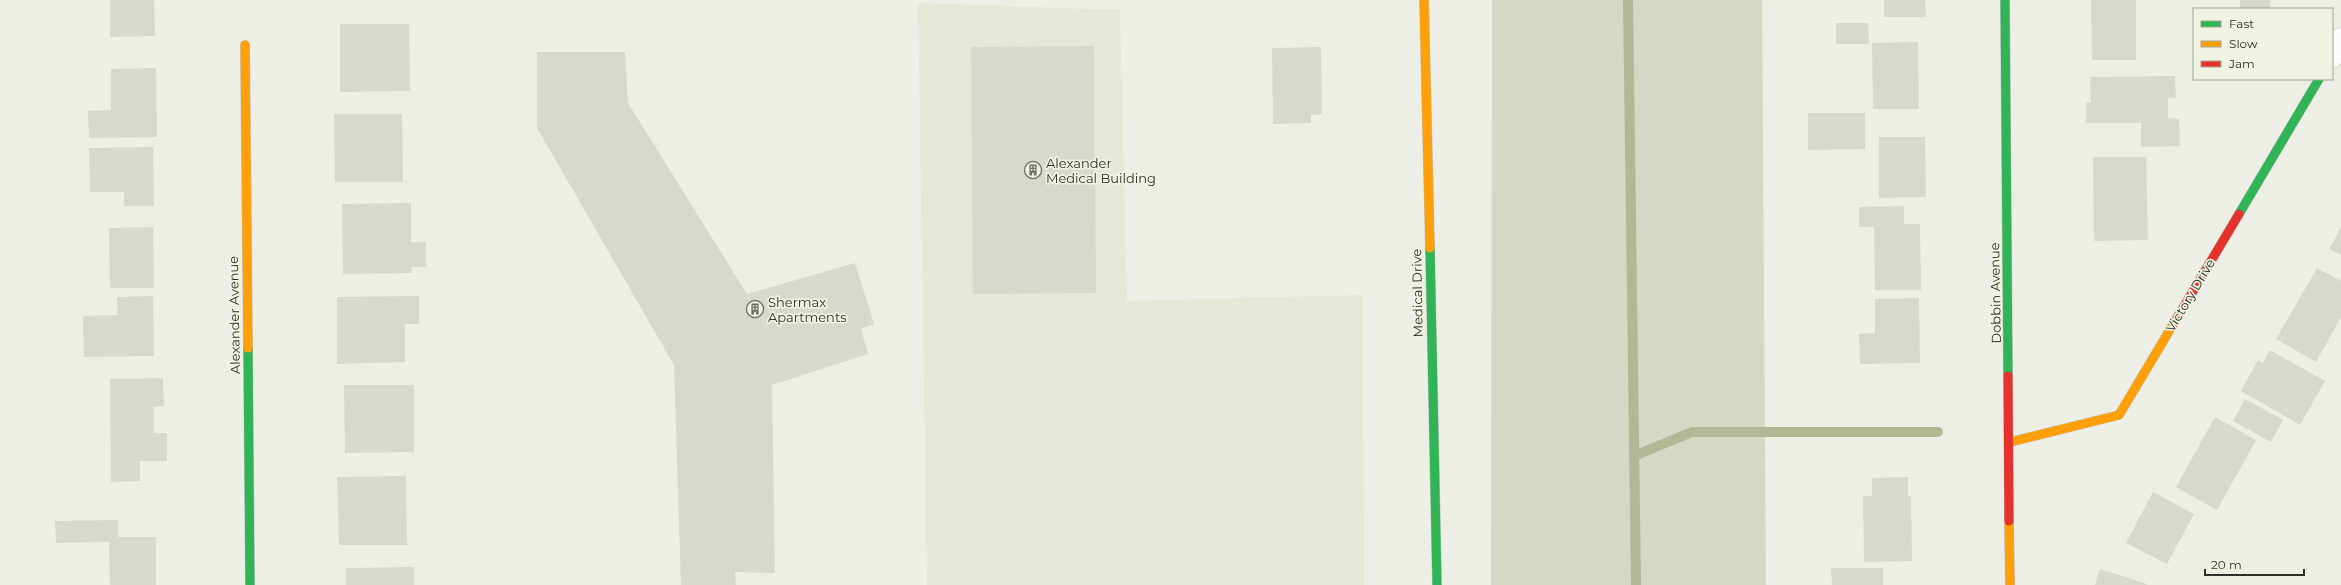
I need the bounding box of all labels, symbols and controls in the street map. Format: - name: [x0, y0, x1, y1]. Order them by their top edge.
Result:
- legend: [2193, 8, 2333, 80]
- text: Fast: [2229, 16, 2254, 31]
- text: Slow: [2229, 36, 2258, 51]
- text: Jam: [2228, 56, 2255, 71]
- place label: Alexander Medical Building: [1046, 155, 1156, 186]
- building icon: Alexander Medical Building: [1023, 160, 1043, 180]
- street label: Dobbin Avenue: [1986, 242, 2004, 344]
- street label: Medical Drive: [1408, 248, 1426, 337]
- street label: Victory Drive: [2162, 255, 2218, 335]
- street label: Alexander Avenue: [225, 256, 243, 374]
- place label: Shermax Apartments: [768, 294, 847, 325]
- building icon: Shermax Apartments: [745, 299, 765, 319]
- scale bar: [2205, 551, 2304, 577]
- text: 20 m: [2211, 557, 2242, 572]

